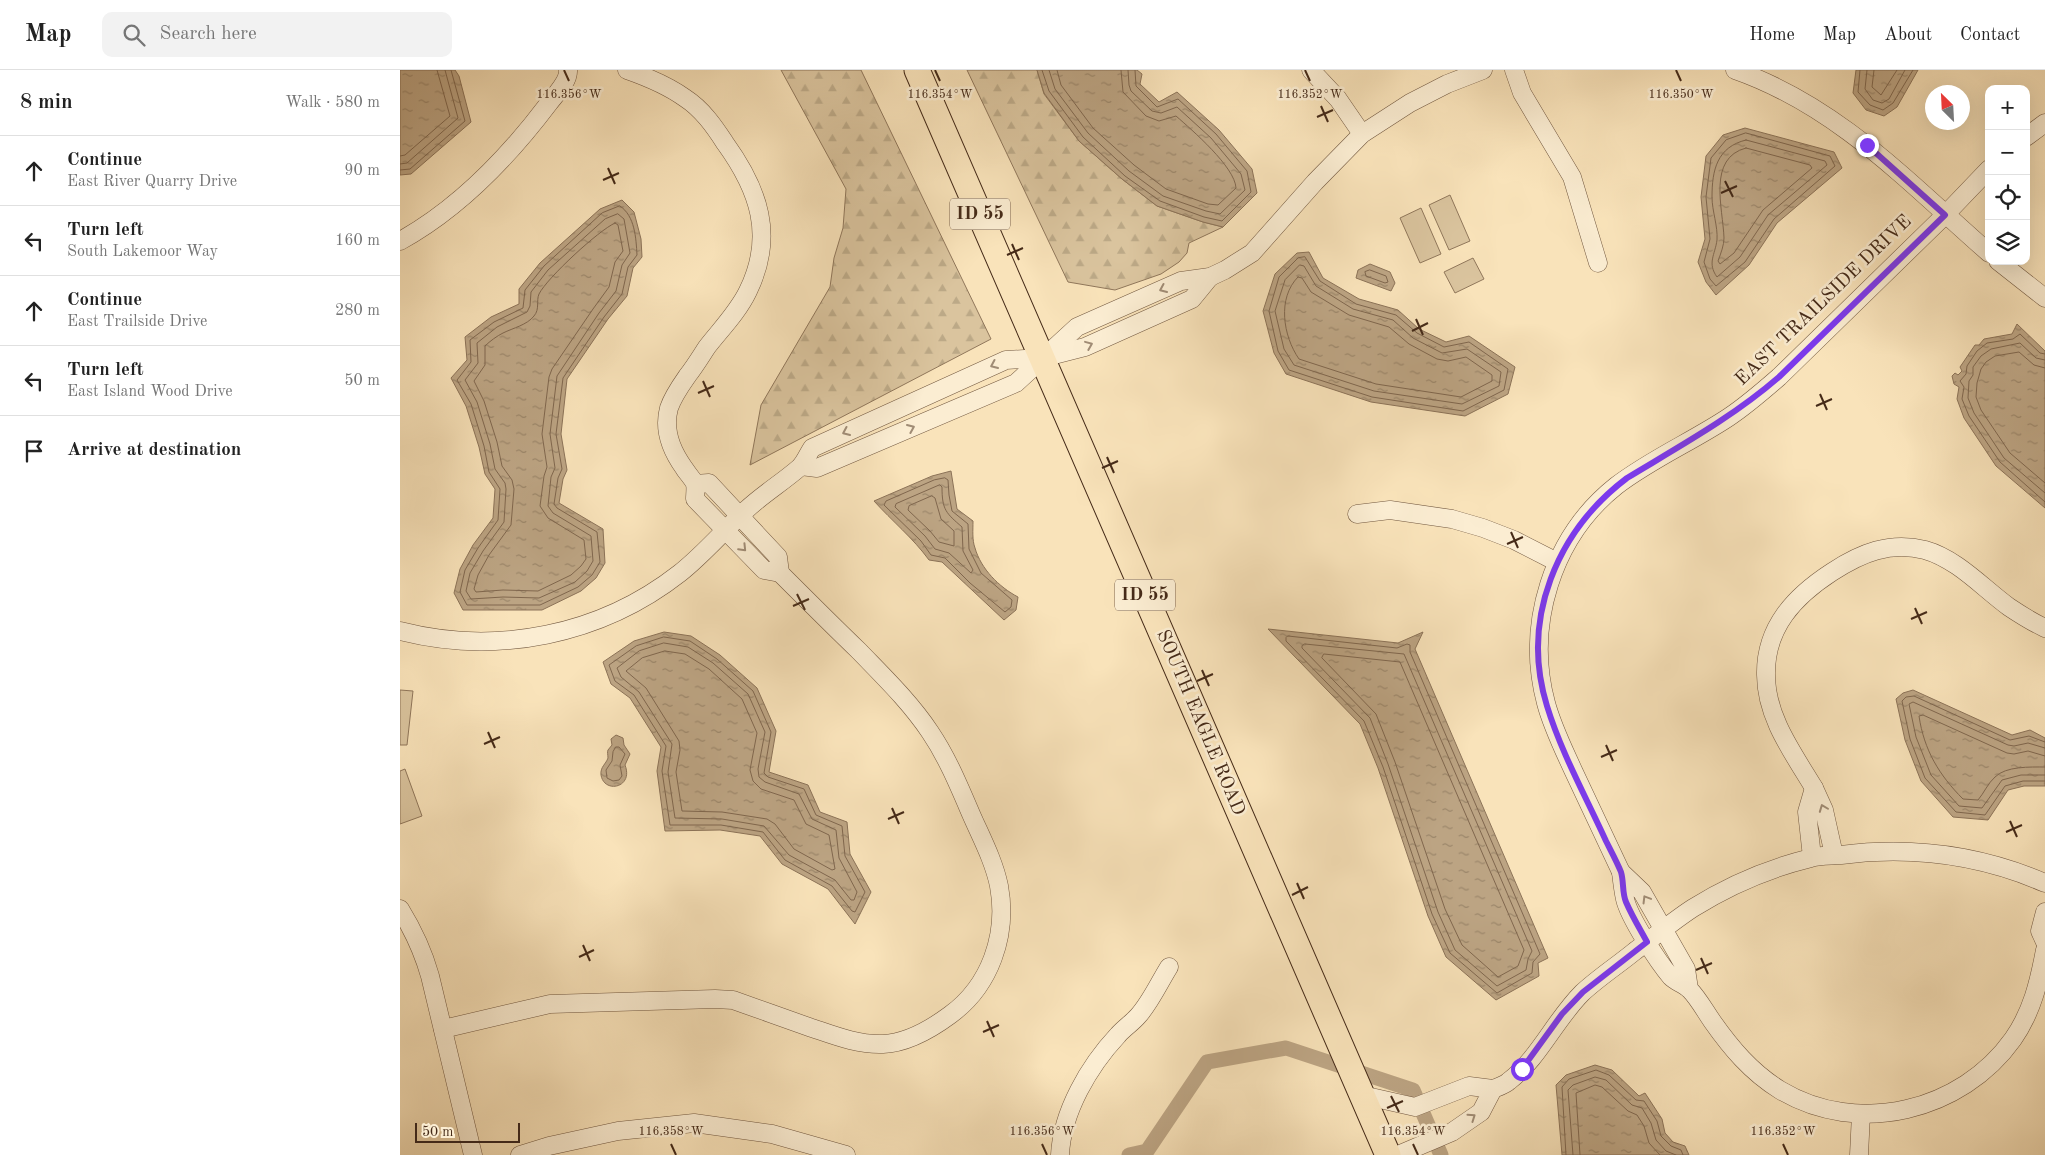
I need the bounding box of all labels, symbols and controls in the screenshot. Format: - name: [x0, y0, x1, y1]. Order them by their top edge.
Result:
- search box: [102, 12, 452, 57]
- icon: search: [120, 21, 148, 49]
- text: Map: [25, 23, 72, 47]
- text: Search here: [160, 25, 257, 44]
- text: Home: [1749, 26, 1795, 44]
- text: Map: [1823, 26, 1856, 44]
- text: About: [1884, 26, 1932, 44]
- text: Contact: [1960, 26, 2020, 44]
- north arrow: [1925, 85, 1970, 130]
- map controls: [1985, 85, 2030, 265]
- button: +: [1985, 85, 2030, 130]
- text: 116.356°W: [537, 88, 602, 101]
- text: 116.354°W: [908, 88, 973, 101]
- text: 116.352°W: [1278, 88, 1343, 101]
- text: 116.350°W: [1649, 88, 1714, 101]
- text: 8 min: [20, 92, 73, 113]
- text: Walk · 580 m: [285, 95, 380, 111]
- button: −: [1985, 130, 2030, 175]
- route end: [1856, 134, 1879, 157]
- text: Continue: [67, 151, 142, 170]
- icon: ahead: [20, 157, 48, 185]
- text: 90 m: [344, 163, 380, 179]
- text: East River Quarry Drive: [67, 174, 237, 190]
- button: locate: [1985, 175, 2030, 220]
- road number: ID 55: [950, 198, 1010, 230]
- street label: EAST TRAILSIDE DRIVE: [1732, 212, 1916, 390]
- button: layers: [1985, 220, 2030, 265]
- text: Turn left: [67, 221, 144, 240]
- icon: left: [20, 227, 48, 255]
- text: 160 m: [335, 233, 380, 249]
- text: South Lakemoor Way: [67, 244, 218, 260]
- one-way arrow: [1159, 282, 1168, 293]
- text: Continue: [67, 291, 142, 310]
- icon: ahead: [20, 297, 48, 325]
- text: 280 m: [335, 303, 380, 319]
- text: East Trailside Drive: [67, 314, 207, 330]
- one-way arrow: [1084, 341, 1093, 351]
- one-way arrow: [990, 359, 999, 370]
- text: Turn left: [67, 361, 144, 380]
- icon: left: [20, 367, 48, 395]
- text: 50 m: [344, 373, 380, 389]
- text: East Island Wood Drive: [67, 384, 233, 400]
- one-way arrow: [906, 423, 915, 434]
- one-way arrow: [842, 426, 851, 436]
- icon: arrive: [20, 437, 48, 465]
- text: Arrive at destination: [67, 441, 241, 460]
- one-way arrow: [737, 543, 746, 552]
- road number: ID 55: [1115, 580, 1175, 610]
- street label: SOUTH EAGLE ROAD: [1152, 627, 1248, 819]
- one-way arrow: [1818, 804, 1829, 813]
- one-way arrow: [1642, 896, 1652, 905]
- route start: [1511, 1058, 1534, 1081]
- one-way arrow: [1467, 1114, 1476, 1123]
- scale bar: [415, 1120, 520, 1143]
- text: 50 m: [422, 1125, 453, 1139]
- text: 116.358°W: [639, 1125, 704, 1138]
- text: 116.356°W: [1010, 1125, 1075, 1138]
- text: 116.354°W: [1381, 1125, 1446, 1138]
- text: 116.352°W: [1751, 1125, 1816, 1138]

